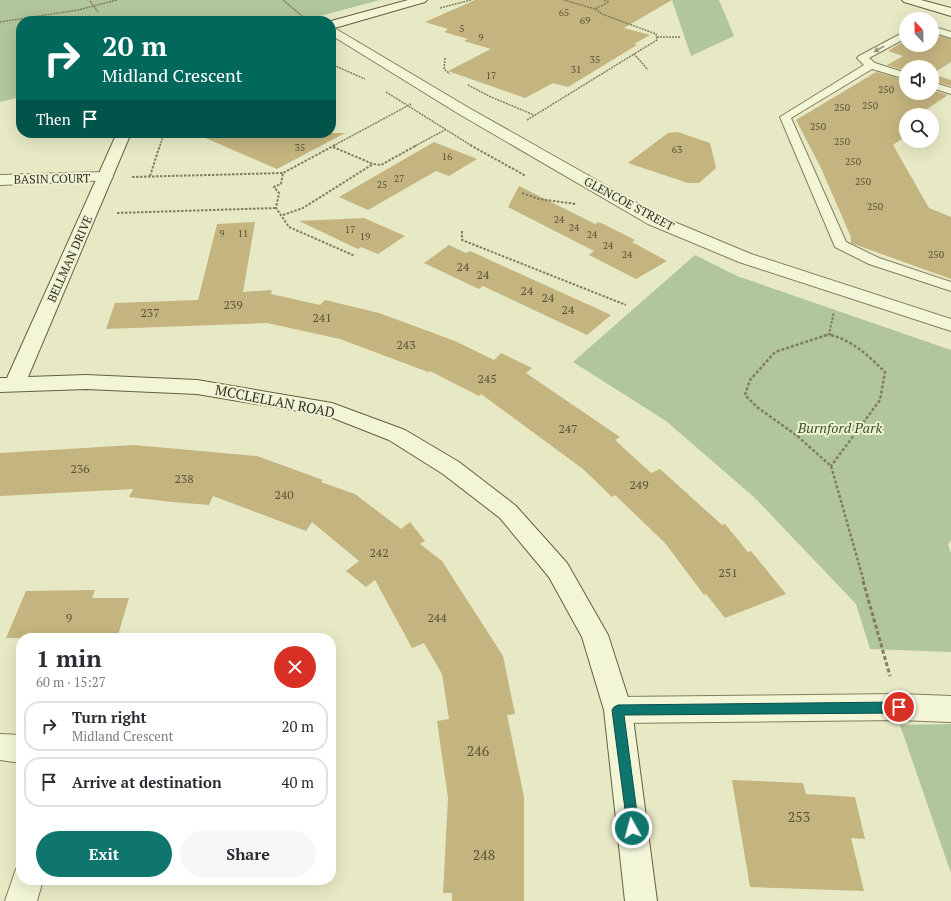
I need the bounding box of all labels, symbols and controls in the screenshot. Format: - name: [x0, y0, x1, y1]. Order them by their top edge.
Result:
- house number: 65: [559, 6, 569, 19]
- north arrow: [899, 12, 939, 52]
- map controls: [899, 12, 939, 148]
- house number: 69: [580, 14, 590, 27]
- house number: 5: [459, 22, 465, 35]
- text: 20 m: [102, 27, 167, 64]
- house number: 9: [478, 31, 484, 44]
- icon: right: [36, 32, 88, 84]
- one-way arrow: [873, 45, 885, 52]
- house number: 35: [590, 53, 600, 66]
- button: sound: [899, 60, 939, 100]
- text: Midland Crescent: [102, 63, 242, 87]
- house number: 31: [571, 63, 581, 76]
- house number: 17: [486, 69, 496, 82]
- house number: 250: [878, 83, 894, 96]
- house number: 250: [862, 99, 878, 112]
- house number: 250: [834, 101, 850, 114]
- icon: arrive: [79, 108, 101, 130]
- button: search: [899, 108, 939, 148]
- text: Then: [36, 109, 71, 129]
- house number: 250: [810, 120, 826, 133]
- house number: 250: [834, 135, 850, 148]
- house number: 35: [295, 141, 305, 154]
- house number: 63: [672, 143, 682, 156]
- house number: 16: [442, 150, 453, 163]
- house number: 250: [845, 155, 861, 168]
- street label: BASIN COURT: [13, 170, 91, 187]
- house number: 27: [394, 172, 404, 185]
- street label: GLENCOE STREET: [582, 174, 677, 234]
- house number: 250: [855, 175, 871, 188]
- house number: 25: [377, 178, 387, 191]
- house number: 250: [867, 200, 883, 213]
- street label: BELLMAN DRIVE: [44, 213, 95, 305]
- house number: 24: [554, 213, 565, 226]
- house number: 24: [569, 221, 580, 234]
- house number: 17: [345, 223, 355, 236]
- house number: 9: [219, 227, 225, 240]
- house number: 11: [238, 227, 248, 240]
- house number: 24: [587, 228, 598, 241]
- house number: 19: [360, 230, 370, 243]
- house number: 24: [603, 239, 614, 252]
- house number: 24: [622, 248, 633, 261]
- house number: 250: [928, 248, 944, 261]
- house number: 24: [457, 259, 470, 274]
- house number: 24: [477, 267, 490, 282]
- house number: 24: [521, 283, 534, 298]
- house number: 24: [542, 290, 555, 305]
- house number: 239: [223, 297, 243, 312]
- house number: 24: [562, 302, 575, 317]
- house number: 237: [140, 305, 160, 320]
- house number: 241: [312, 310, 332, 325]
- house number: 243: [396, 337, 416, 352]
- house number: 245: [477, 371, 497, 386]
- street label: MCCLELLAN ROAD: [213, 380, 337, 421]
- park label: Burnford Park: [797, 418, 882, 437]
- house number: 247: [558, 421, 578, 436]
- house number: 236: [70, 461, 90, 476]
- house number: 238: [174, 471, 194, 486]
- house number: 249: [629, 477, 649, 492]
- house number: 240: [274, 487, 294, 502]
- house number: 242: [369, 545, 389, 560]
- house number: 251: [718, 565, 738, 580]
- house number: 9: [66, 610, 72, 625]
- house number: 244: [427, 610, 447, 625]
- text: 1 min: [36, 642, 102, 674]
- button: close: [274, 646, 316, 688]
- text: 60 m · 15:27: [36, 673, 106, 691]
- pin: [882, 690, 916, 724]
- icon: arrive: [888, 696, 910, 718]
- text: Turn right: [72, 707, 147, 727]
- icon: right: [38, 715, 60, 737]
- text: 20 m: [281, 716, 314, 736]
- text: Midland Crescent: [72, 727, 173, 745]
- house number: 246: [467, 741, 490, 760]
- icon: arrive: [38, 771, 60, 793]
- text: Arrive at destination: [72, 772, 222, 792]
- text: 40 m: [281, 772, 314, 792]
- position arrow: [611, 807, 653, 849]
- house number: 253: [788, 807, 810, 826]
- button: Exit: [36, 831, 172, 877]
- button: Share: [180, 831, 316, 877]
- house number: 248: [473, 845, 495, 864]

